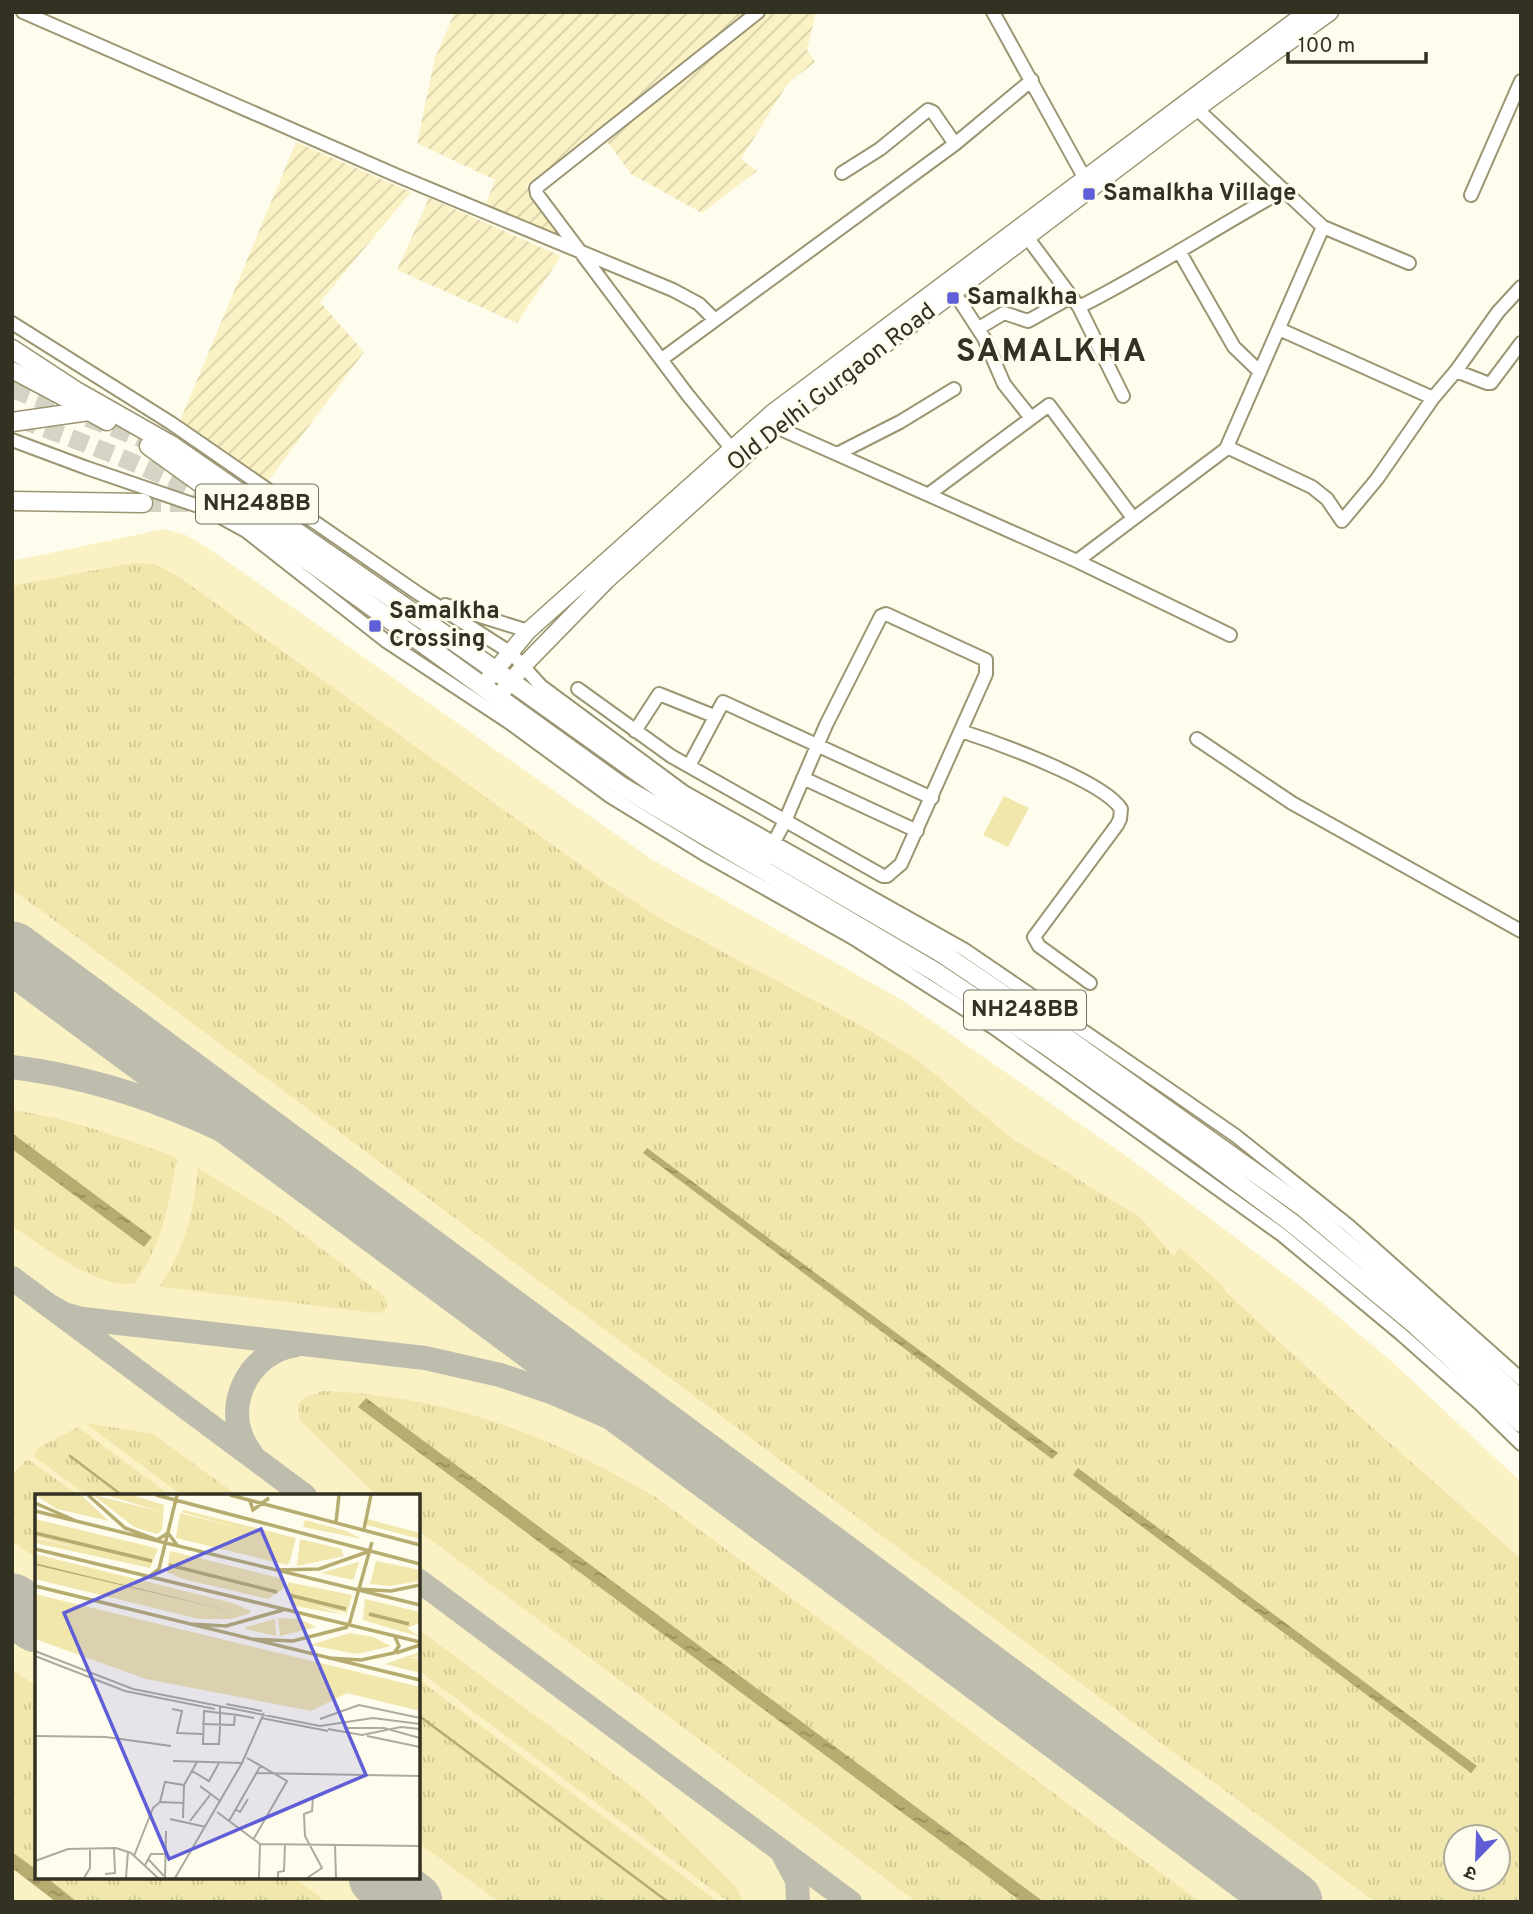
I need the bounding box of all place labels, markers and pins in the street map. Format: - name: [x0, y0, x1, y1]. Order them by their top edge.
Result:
- place label: Samalkha Village: [1103, 179, 1296, 209]
- marker: Samalkha Village: [1081, 186, 1097, 202]
- place label: Samalkha: [967, 283, 1078, 313]
- marker: Samalkha: [945, 290, 961, 306]
- place label: Samalkha Crossing: [389, 597, 500, 655]
- marker: Samalkha Crossing: [367, 618, 383, 634]

